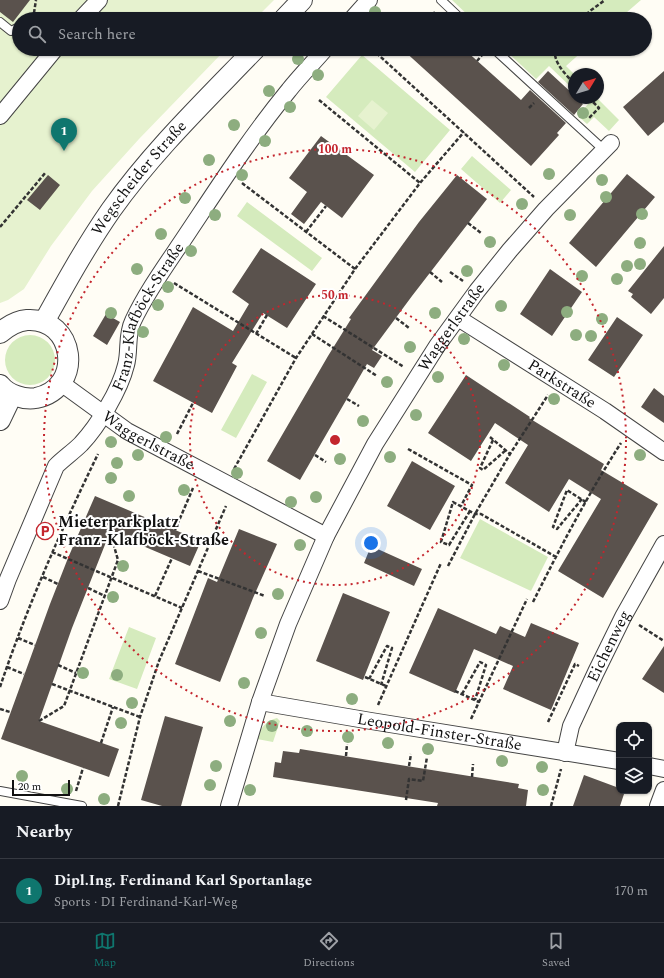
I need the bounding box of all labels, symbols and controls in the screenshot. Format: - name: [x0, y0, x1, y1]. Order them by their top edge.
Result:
- search box: [12, 12, 652, 56]
- icon: search: [26, 23, 48, 45]
- text: Search here: [58, 23, 136, 46]
- north arrow: [568, 68, 604, 104]
- street label: Wegscheider Straße: [85, 115, 192, 240]
- pin: 1: [51, 118, 77, 151]
- text: 100 m: [318, 140, 352, 159]
- street label: Franz-Klafböck-Straße: [106, 238, 190, 395]
- street label: Waggerlstraße: [412, 278, 491, 376]
- text: 50 m: [321, 286, 349, 305]
- street label: Parkstraße: [523, 353, 601, 414]
- street label: Waggerlstraße: [97, 405, 199, 477]
- centre of rings: [328, 433, 342, 447]
- place label: Mieterparkplatz Franz-Klafböck-Straße: [58, 510, 229, 552]
- parking icon: Mieterparkplatz Franz-Klafböck-Straße: [35, 521, 55, 541]
- your location: [361, 533, 381, 553]
- street label: Eichenweg: [581, 605, 637, 686]
- street label: Leopold-Finster-Straße: [355, 707, 524, 757]
- map controls: [616, 722, 652, 794]
- button: locate: [616, 722, 652, 758]
- button: layers: [616, 758, 652, 794]
- scale bar: [12, 778, 70, 797]
- text: 20 m: [18, 778, 41, 795]
- text: Nearby: [16, 819, 72, 845]
- text: Dipl.Ing. Ferdinand Karl Sportanlage: [54, 869, 312, 892]
- text: 1: [25, 881, 33, 901]
- text: 170 m: [614, 881, 648, 901]
- text: Sports · DI Ferdinand-Karl-Weg: [54, 892, 238, 912]
- tab: Map: [94, 930, 116, 971]
- tab: Directions: [303, 930, 355, 971]
- tab: Saved: [542, 930, 570, 971]

